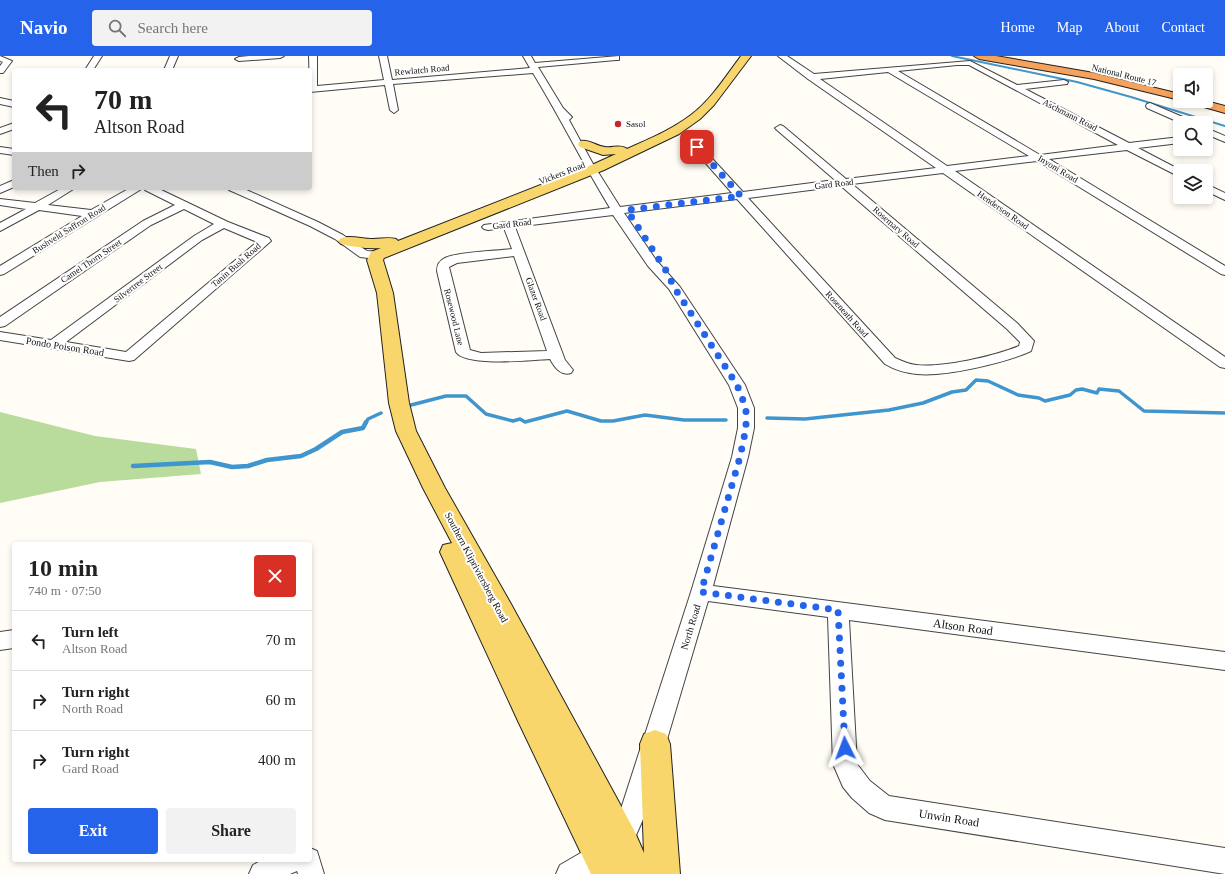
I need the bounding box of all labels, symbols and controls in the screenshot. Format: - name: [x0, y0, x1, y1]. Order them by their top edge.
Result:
- search box: [92, 10, 372, 46]
- text: Navio: [20, 17, 68, 38]
- icon: search: [106, 17, 128, 39]
- text: Search here: [138, 20, 208, 36]
- text: Home: [1001, 20, 1035, 35]
- text: Map: [1057, 20, 1082, 35]
- text: About: [1104, 20, 1139, 35]
- text: Contact: [1161, 20, 1205, 35]
- street label: National Route 17: [1091, 62, 1158, 88]
- street label: Rewlatch Road: [394, 63, 450, 77]
- map controls: [1173, 68, 1213, 204]
- button: sound: [1173, 68, 1213, 108]
- icon: left: [28, 84, 80, 136]
- text: 70 m: [94, 84, 152, 115]
- street label: Aschmann Road: [1041, 97, 1099, 133]
- button: search: [1173, 116, 1213, 156]
- text: Altson Road: [94, 117, 185, 137]
- marker: Sasol: [613, 119, 623, 129]
- place label: Sasol: [626, 119, 646, 129]
- pin: [680, 130, 714, 164]
- icon: arrive: [686, 136, 708, 158]
- street label: Inyoni Road: [1036, 153, 1080, 185]
- street label: Vickers Road: [537, 159, 587, 186]
- icon: right: [67, 160, 89, 182]
- text: Then: [28, 163, 59, 179]
- button: layers: [1173, 164, 1213, 204]
- street label: Gard Road: [814, 177, 855, 191]
- street label: Henderson Road: [975, 189, 1031, 232]
- street label: Bushveld Saffron Road: [31, 202, 108, 256]
- street label: Rosemary Road: [871, 204, 921, 250]
- street label: Gard Road: [492, 217, 533, 231]
- street label: Camel Thorn Street: [59, 237, 124, 285]
- street label: Tanin Bush Road: [209, 240, 263, 289]
- street label: Silvertree Street: [112, 261, 165, 305]
- street label: Glazer Road: [524, 276, 549, 322]
- street label: Rosewood Lane: [442, 288, 466, 346]
- street label: Roseneath Road: [824, 289, 871, 340]
- street label: Pondo Poison Road: [25, 335, 105, 358]
- street label: Southern Klipriviersberg Road: [443, 510, 510, 624]
- text: 10 min: [28, 555, 98, 581]
- button: close: [254, 555, 296, 597]
- text: 740 m · 07:50: [28, 583, 101, 598]
- street label: North Road: [678, 603, 703, 651]
- street label: Altson Road: [932, 616, 994, 638]
- text: Turn left: [62, 624, 119, 640]
- icon: left: [28, 630, 50, 652]
- text: 70 m: [266, 632, 296, 648]
- text: Altson Road: [62, 641, 127, 656]
- text: Turn right: [62, 684, 129, 700]
- icon: right: [28, 690, 50, 712]
- text: 60 m: [266, 692, 296, 708]
- text: North Road: [62, 701, 123, 716]
- position arrow: [824, 727, 866, 769]
- text: Turn right: [62, 744, 129, 760]
- icon: right: [28, 750, 50, 772]
- text: 400 m: [258, 752, 296, 768]
- text: Gard Road: [62, 761, 119, 776]
- street label: Unwin Road: [918, 806, 980, 830]
- button: Exit: [28, 808, 158, 854]
- button: Share: [166, 808, 296, 854]

